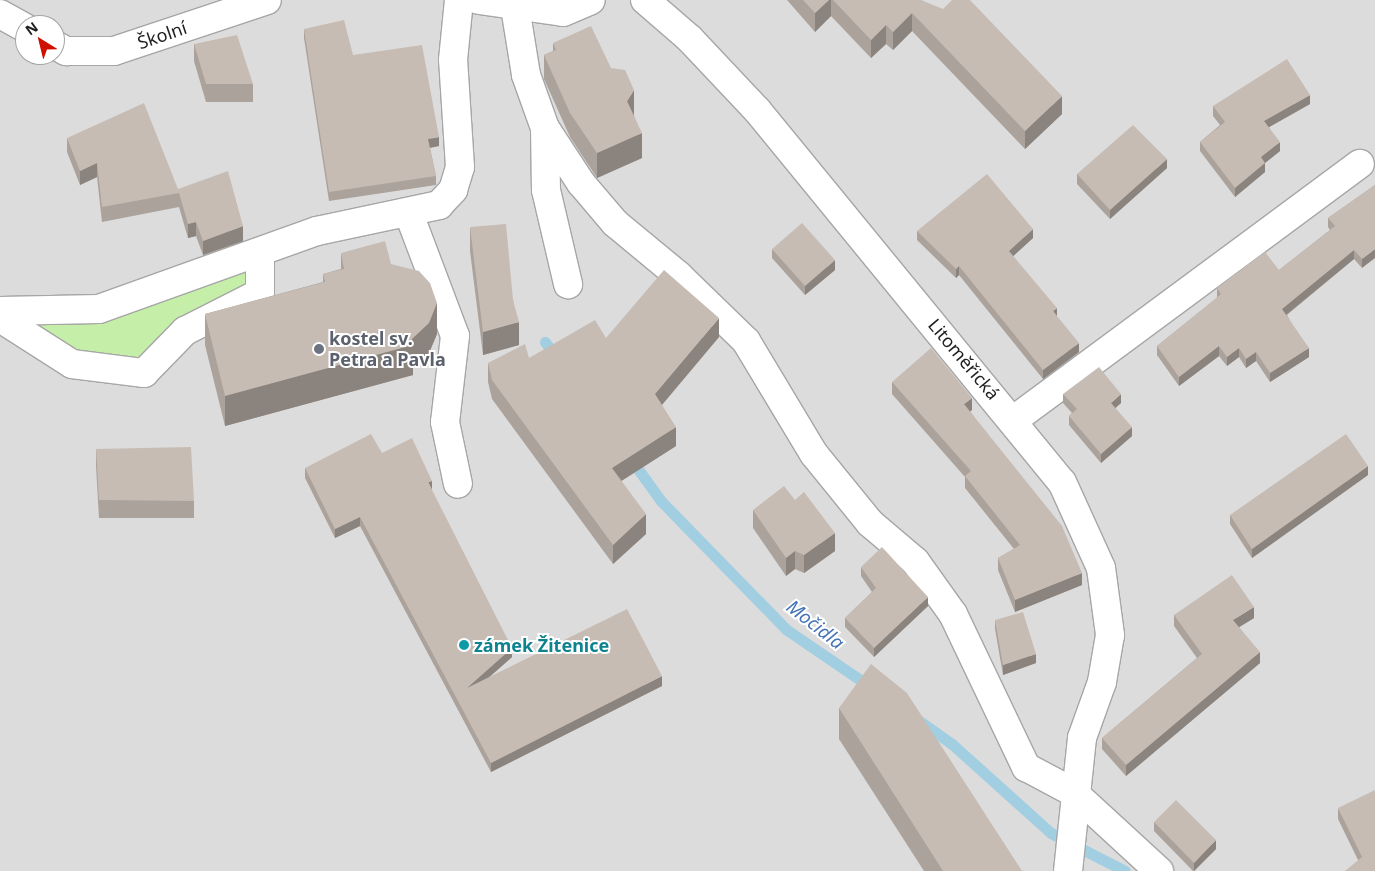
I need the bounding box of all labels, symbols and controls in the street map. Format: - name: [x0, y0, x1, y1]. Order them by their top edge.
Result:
- north arrow: [15, 15, 65, 65]
- text: N: [21, 17, 42, 39]
- street label: Školní: [134, 17, 190, 53]
- street label: Litoměřická: [924, 314, 1004, 404]
- place label: kostel sv. Petra a Pavla: [329, 328, 446, 370]
- marker: kostel sv. Petra a Pavla: [313, 343, 325, 355]
- water label: Močidla: [782, 595, 848, 655]
- place label: zámek Žitenice: [474, 634, 609, 656]
- marker: zámek Žitenice: [458, 639, 470, 651]

